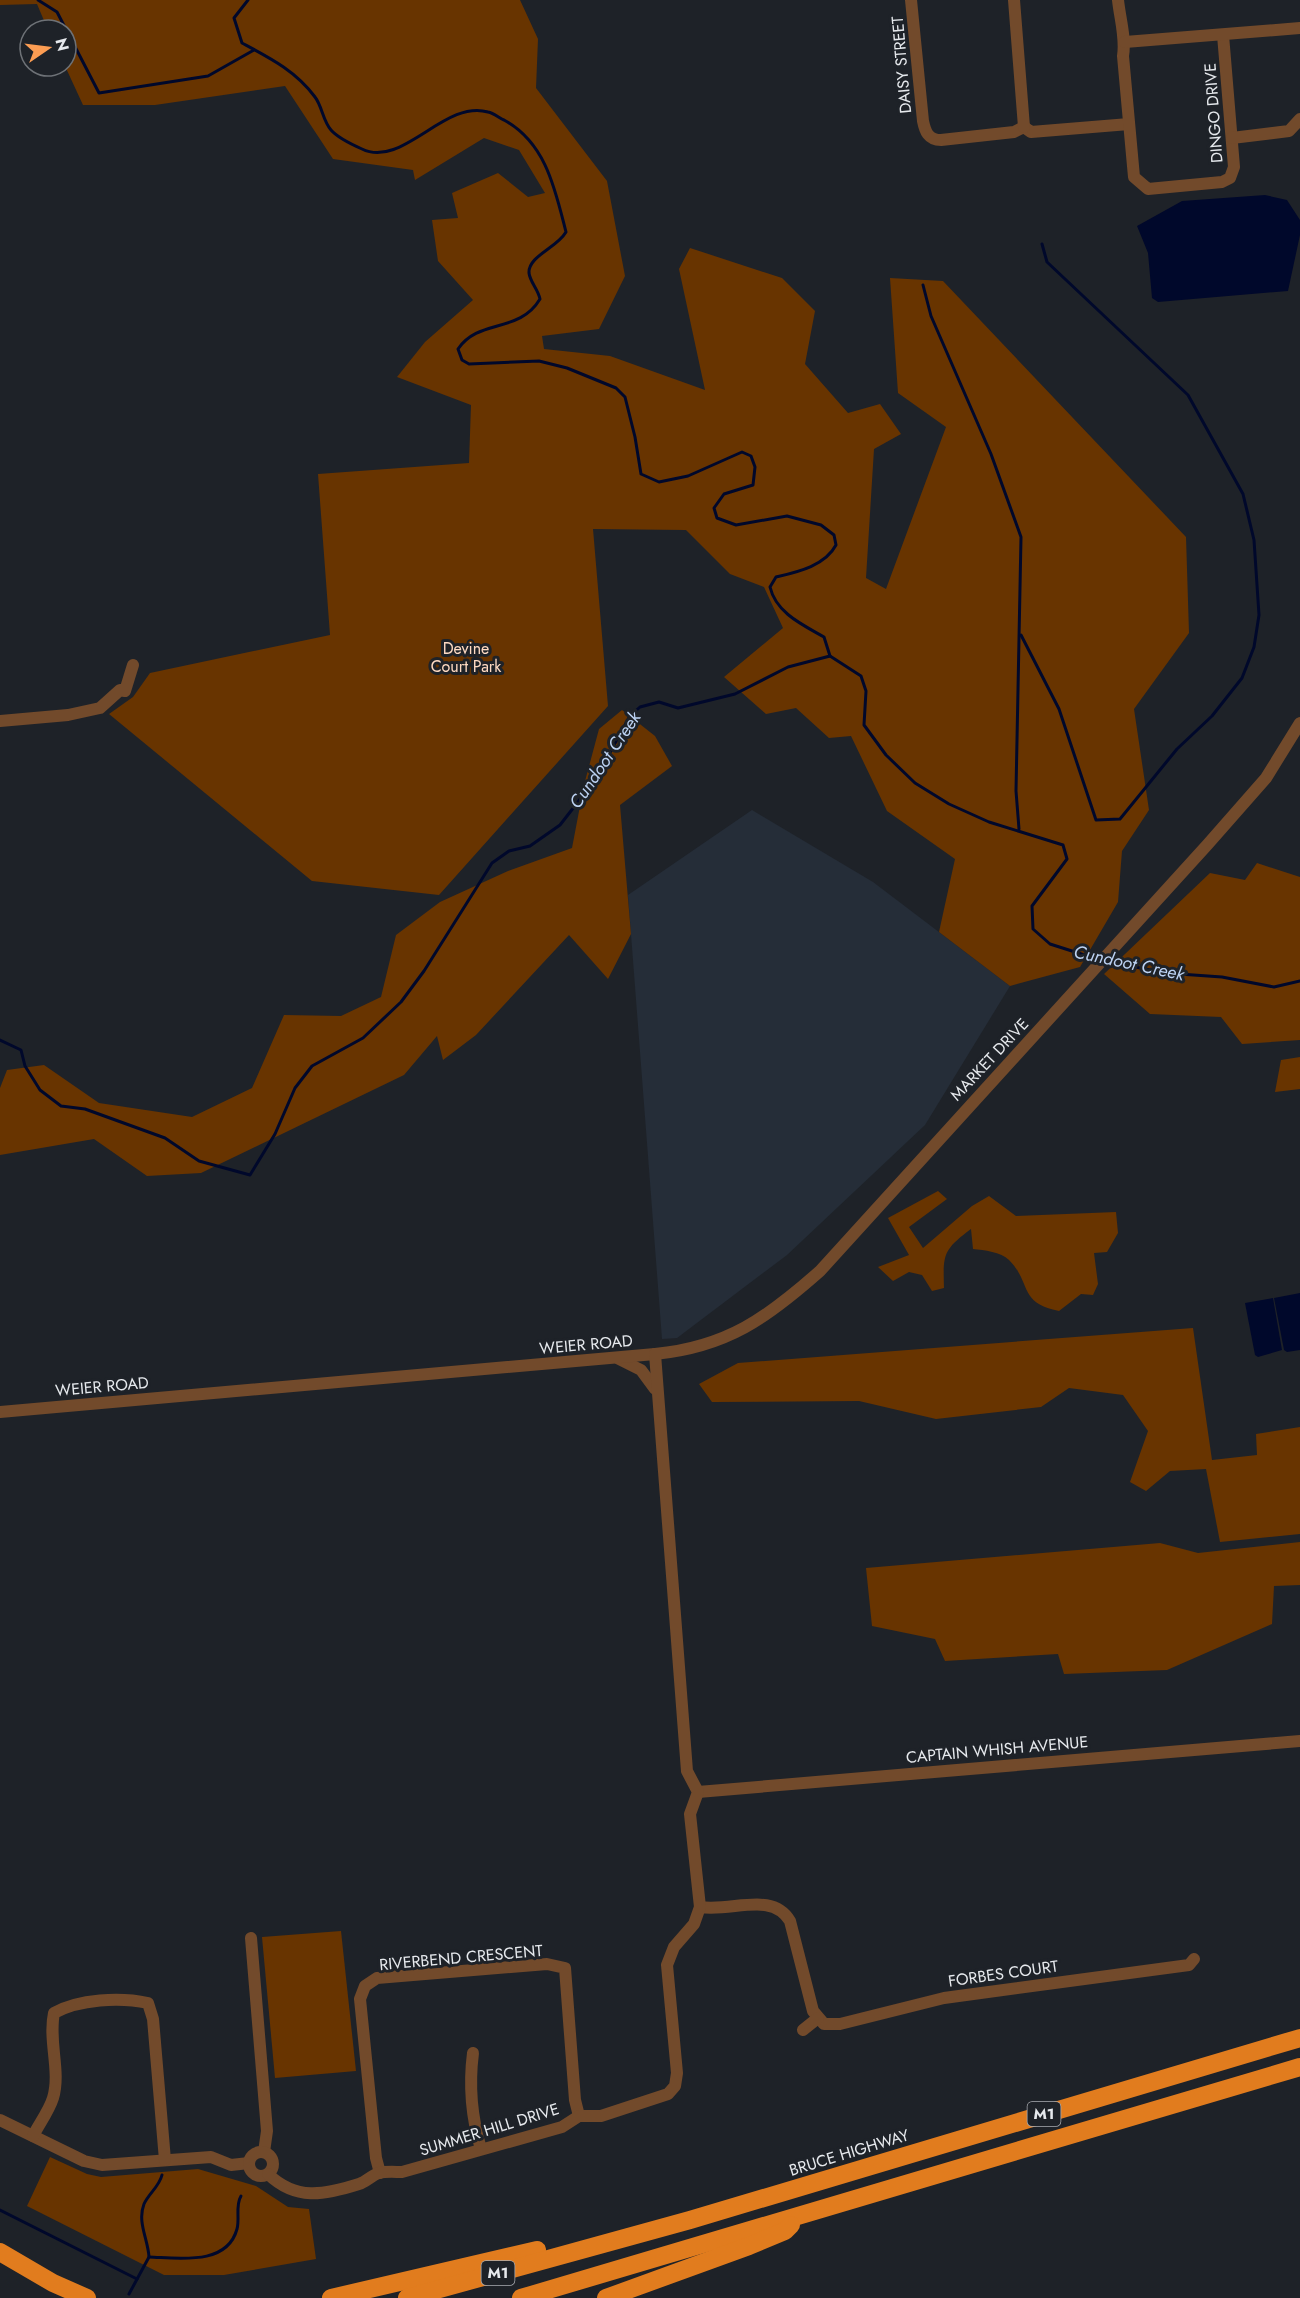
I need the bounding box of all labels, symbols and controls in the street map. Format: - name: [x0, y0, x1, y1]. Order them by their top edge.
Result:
- street label: DAISY STREET: [886, 15, 917, 115]
- north arrow: [18, 18, 78, 78]
- text: N: [49, 36, 75, 53]
- street label: DINGO DRIVE: [1199, 62, 1228, 164]
- park label: Devine Court Park: [431, 637, 502, 678]
- water label: Cundoot Creek: [563, 705, 648, 814]
- water label: Cundoot Creek: [1071, 939, 1188, 988]
- street label: MARKET DRIVE: [945, 1013, 1034, 1106]
- street label: WEIER ROAD: [538, 1329, 634, 1360]
- street label: WEIER ROAD: [54, 1371, 150, 1402]
- street label: CAPTAIN WHISH AVENUE: [905, 1730, 1089, 1769]
- street label: RIVERBEND CRESCENT: [378, 1939, 544, 1976]
- street label: FORBES COURT: [947, 1954, 1060, 1993]
- street label: SUMMER HILL DRIVE: [416, 2097, 562, 2162]
- road number: M1: [1028, 2102, 1060, 2126]
- street label: BRUCE HIGHWAY: [786, 2123, 912, 2182]
- road number: M1: [482, 2261, 514, 2285]

